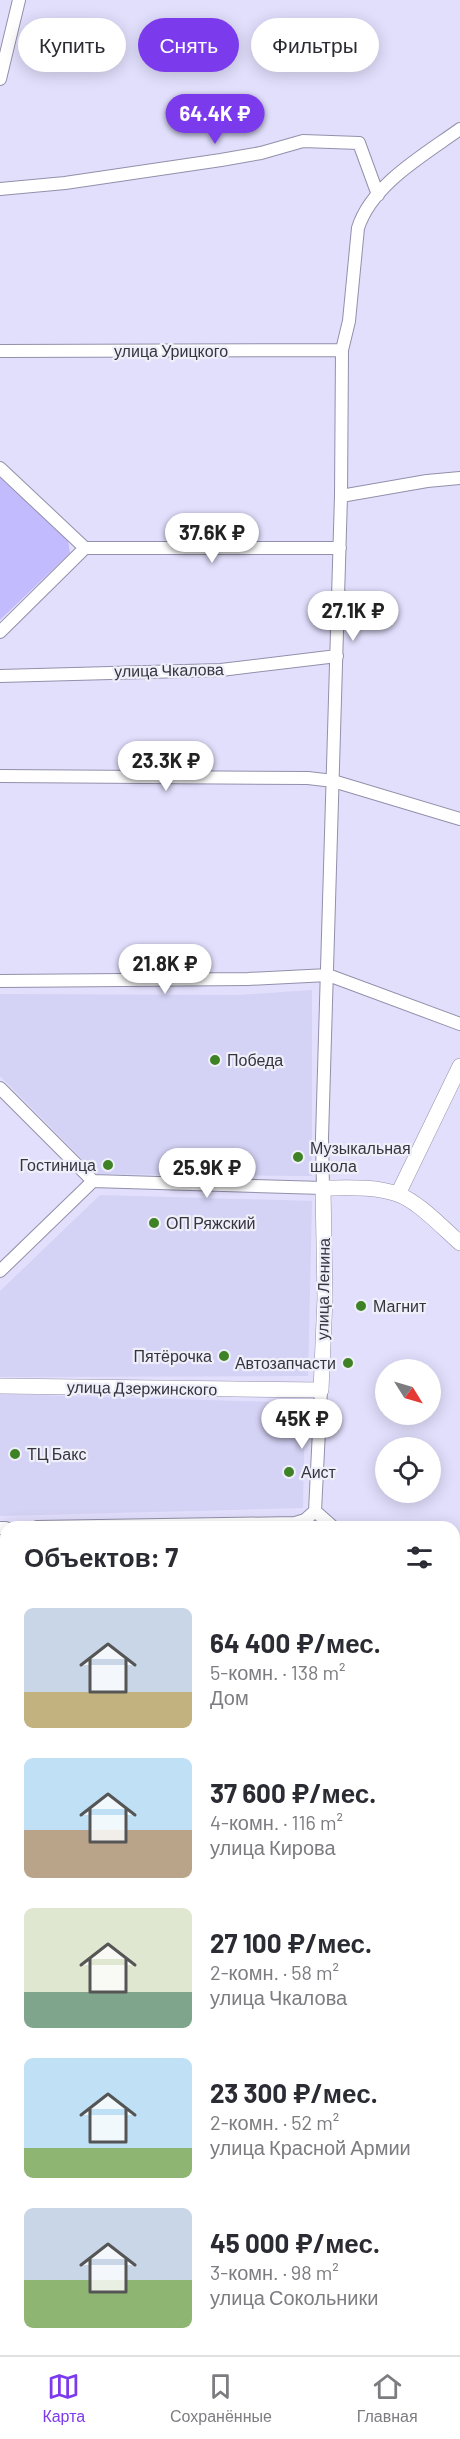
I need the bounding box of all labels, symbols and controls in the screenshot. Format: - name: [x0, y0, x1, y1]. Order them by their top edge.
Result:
- chip: Купить: [18, 18, 126, 72]
- chip: Снять: [138, 18, 239, 72]
- chip: Фильтры: [251, 18, 379, 72]
- pin: 64.4K ₽: [160, 94, 270, 145]
- text: 64.4K ₽: [180, 101, 250, 125]
- street label: улица Урицкого: [114, 341, 228, 360]
- pin: 37.6K ₽: [157, 513, 267, 564]
- text: 37.6K ₽: [179, 520, 245, 544]
- pin: 27.1K ₽: [298, 591, 408, 642]
- text: 27.1K ₽: [322, 598, 384, 622]
- street label: улица Чкалова: [114, 659, 224, 680]
- pin: 23.3K ₽: [111, 741, 221, 792]
- text: 23.3K ₽: [132, 748, 200, 772]
- pin: 21.8K ₽: [110, 944, 220, 995]
- text: 21.8K ₽: [133, 951, 197, 975]
- place label: Победа: [227, 1050, 283, 1069]
- marker: Победа: [208, 1053, 222, 1067]
- place label: Музыкальная школа: [310, 1138, 411, 1175]
- pin: 25.9K ₽: [152, 1148, 262, 1199]
- marker: Музыкальная школа: [291, 1150, 305, 1164]
- place label: Гостиница: [19, 1155, 96, 1174]
- text: 25.9K ₽: [173, 1155, 241, 1179]
- marker: Гостиница: [101, 1158, 115, 1172]
- place label: ОП Ряжский: [166, 1213, 256, 1232]
- marker: ОП Ряжский: [147, 1216, 161, 1230]
- street label: улица Ленина: [312, 1238, 333, 1340]
- place label: Магнит: [373, 1296, 427, 1315]
- marker: Магнит: [354, 1299, 368, 1313]
- place label: Пятёрочка: [134, 1346, 212, 1365]
- marker: Пятёрочка: [217, 1349, 231, 1363]
- place label: Автозапчасти: [235, 1353, 336, 1372]
- marker: Автозапчасти: [341, 1356, 355, 1370]
- north arrow: [375, 1359, 441, 1425]
- map controls: [375, 1359, 441, 1503]
- street label: улица Дзержинского: [67, 1377, 217, 1398]
- pin: 45K ₽: [260, 1399, 344, 1450]
- text: 45K ₽: [275, 1406, 329, 1430]
- button: locate: [375, 1437, 441, 1503]
- place label: ТЦ Бакс: [27, 1444, 86, 1463]
- marker: ТЦ Бакс: [8, 1447, 22, 1461]
- place label: Аист: [301, 1462, 337, 1481]
- marker: Аист: [282, 1465, 296, 1479]
- text: Объектов: 7: [24, 1541, 178, 1572]
- icon: filters: [403, 1541, 436, 1574]
- text: 64 400 ₽/мес.: [210, 1627, 381, 1658]
- icon: home: [72, 1632, 144, 1704]
- text: 5-комн. · 138 m²: [210, 1660, 346, 1684]
- text: Дом: [210, 1685, 249, 1709]
- text: 37 600 ₽/мес.: [210, 1777, 376, 1808]
- icon: home: [72, 1782, 144, 1854]
- text: 4-комн. · 116 m²: [210, 1810, 343, 1834]
- text: улица Кирова: [210, 1835, 336, 1859]
- text: 27 100 ₽/мес.: [210, 1927, 372, 1958]
- icon: home: [72, 1932, 144, 2004]
- text: 2-комн. · 58 m²: [210, 1960, 339, 1984]
- text: улица Чкалова: [210, 1985, 347, 2009]
- text: 23 300 ₽/мес.: [210, 2077, 378, 2108]
- icon: home: [72, 2082, 144, 2154]
- text: 2-комн. · 52 m²: [210, 2110, 339, 2134]
- text: улица Красной Армии: [210, 2135, 411, 2159]
- text: 45 000 ₽/мес.: [210, 2227, 380, 2258]
- icon: home: [72, 2232, 144, 2304]
- text: 3-комн. · 98 m²: [210, 2260, 339, 2284]
- text: улица Сокольники: [210, 2285, 378, 2309]
- tab: Карта: [42, 2370, 85, 2426]
- tab: Сохранённые: [170, 2370, 272, 2426]
- tab: Главная: [357, 2370, 418, 2426]

